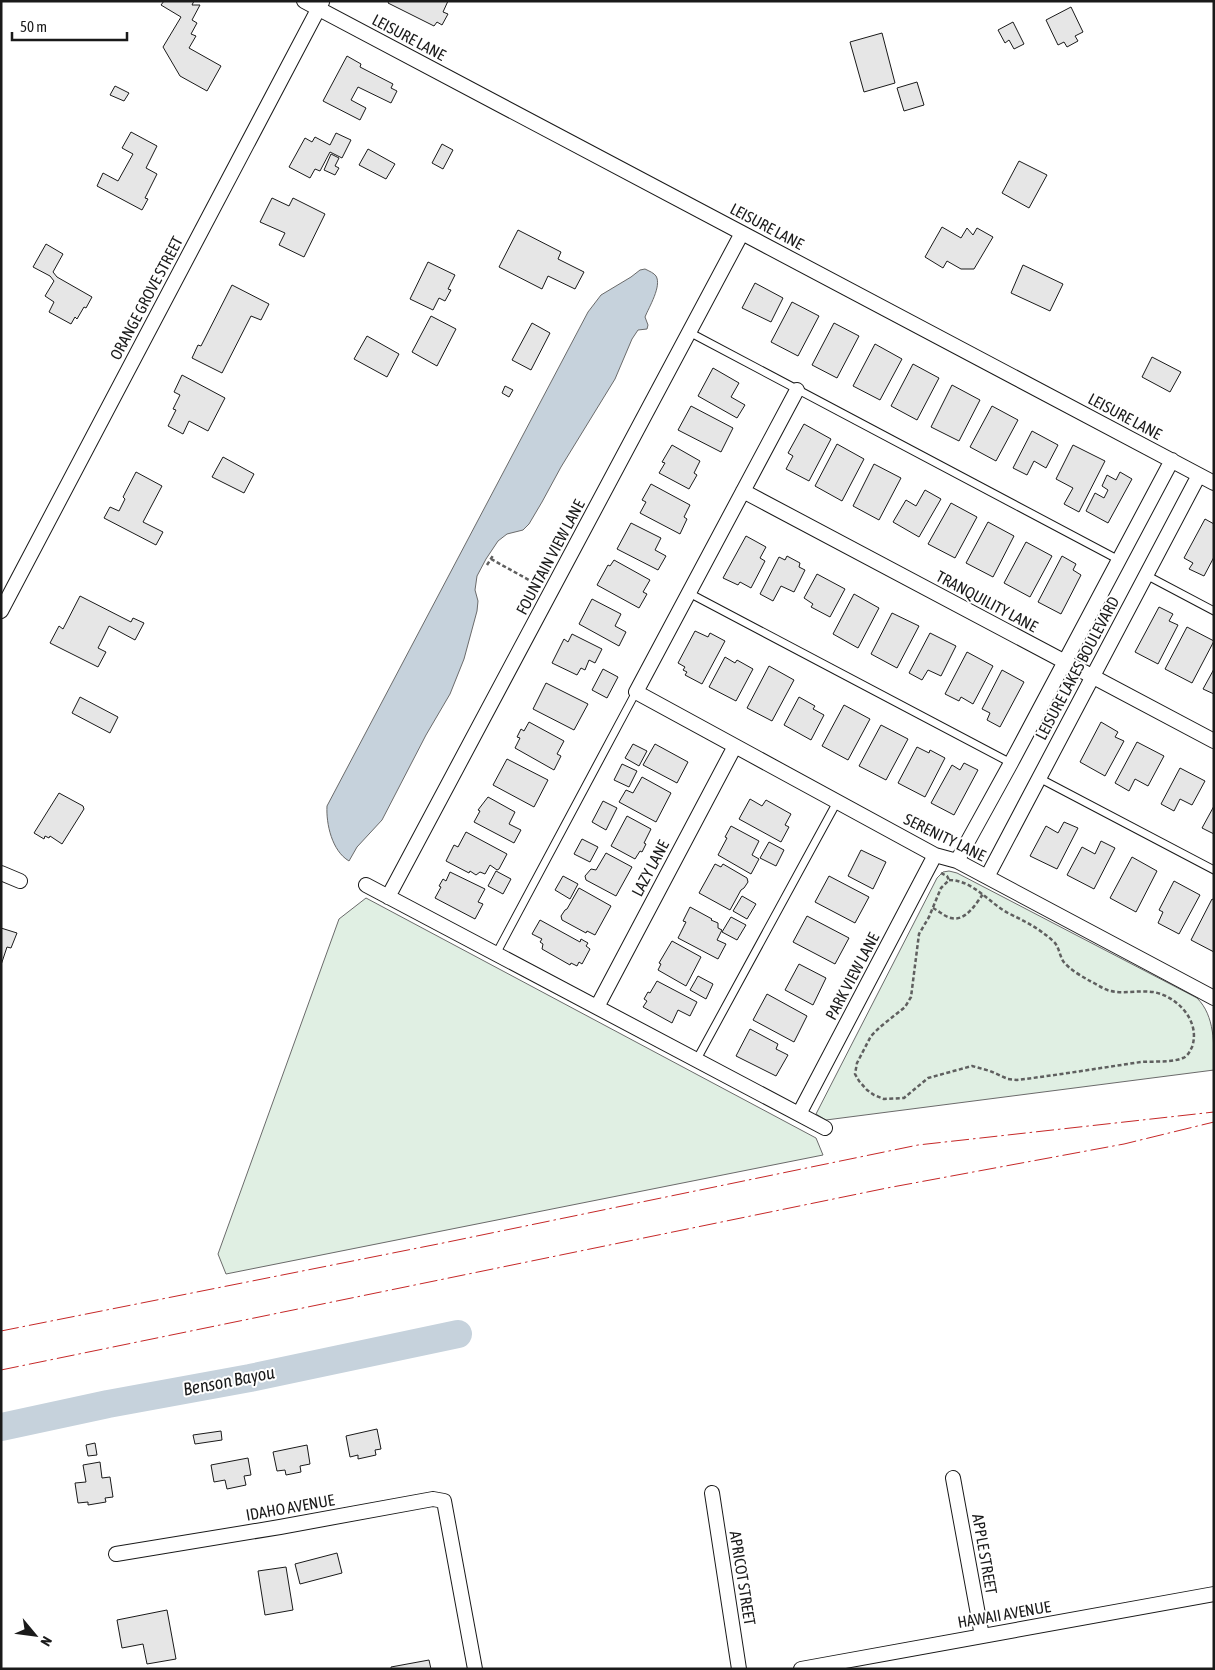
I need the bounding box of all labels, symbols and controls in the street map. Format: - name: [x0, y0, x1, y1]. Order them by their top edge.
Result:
- scale bar: [12, 10, 128, 42]
- street label: LEISURE LANE: [369, 10, 449, 64]
- text: 50 m: [20, 18, 47, 35]
- street label: LEISURE LANE: [727, 199, 807, 253]
- street label: ORANGE GROVE STREET: [106, 233, 186, 363]
- street label: LEISURE LANE: [1085, 389, 1165, 443]
- street label: FOUNTAIN VIEW LANE: [512, 496, 588, 617]
- street label: TRANQUILITY LANE: [933, 567, 1041, 635]
- street label: LEISURE LAKES BOULEVARD: [1032, 593, 1122, 743]
- street label: SERENITY LANE: [901, 810, 989, 865]
- street label: LAZY LANE: [628, 837, 672, 899]
- street label: PARK VIEW LANE: [822, 929, 883, 1023]
- water label: Benson Bayou: [181, 1361, 277, 1400]
- street label: IDAHO AVENUE: [244, 1490, 336, 1524]
- street label: APPLE STREET: [969, 1512, 1001, 1596]
- street label: APRICOT STREET: [727, 1530, 759, 1626]
- street label: HAWAII AVENUE: [956, 1597, 1052, 1631]
- north arrow: [10, 1610, 60, 1660]
- text: N: [37, 1634, 55, 1649]

